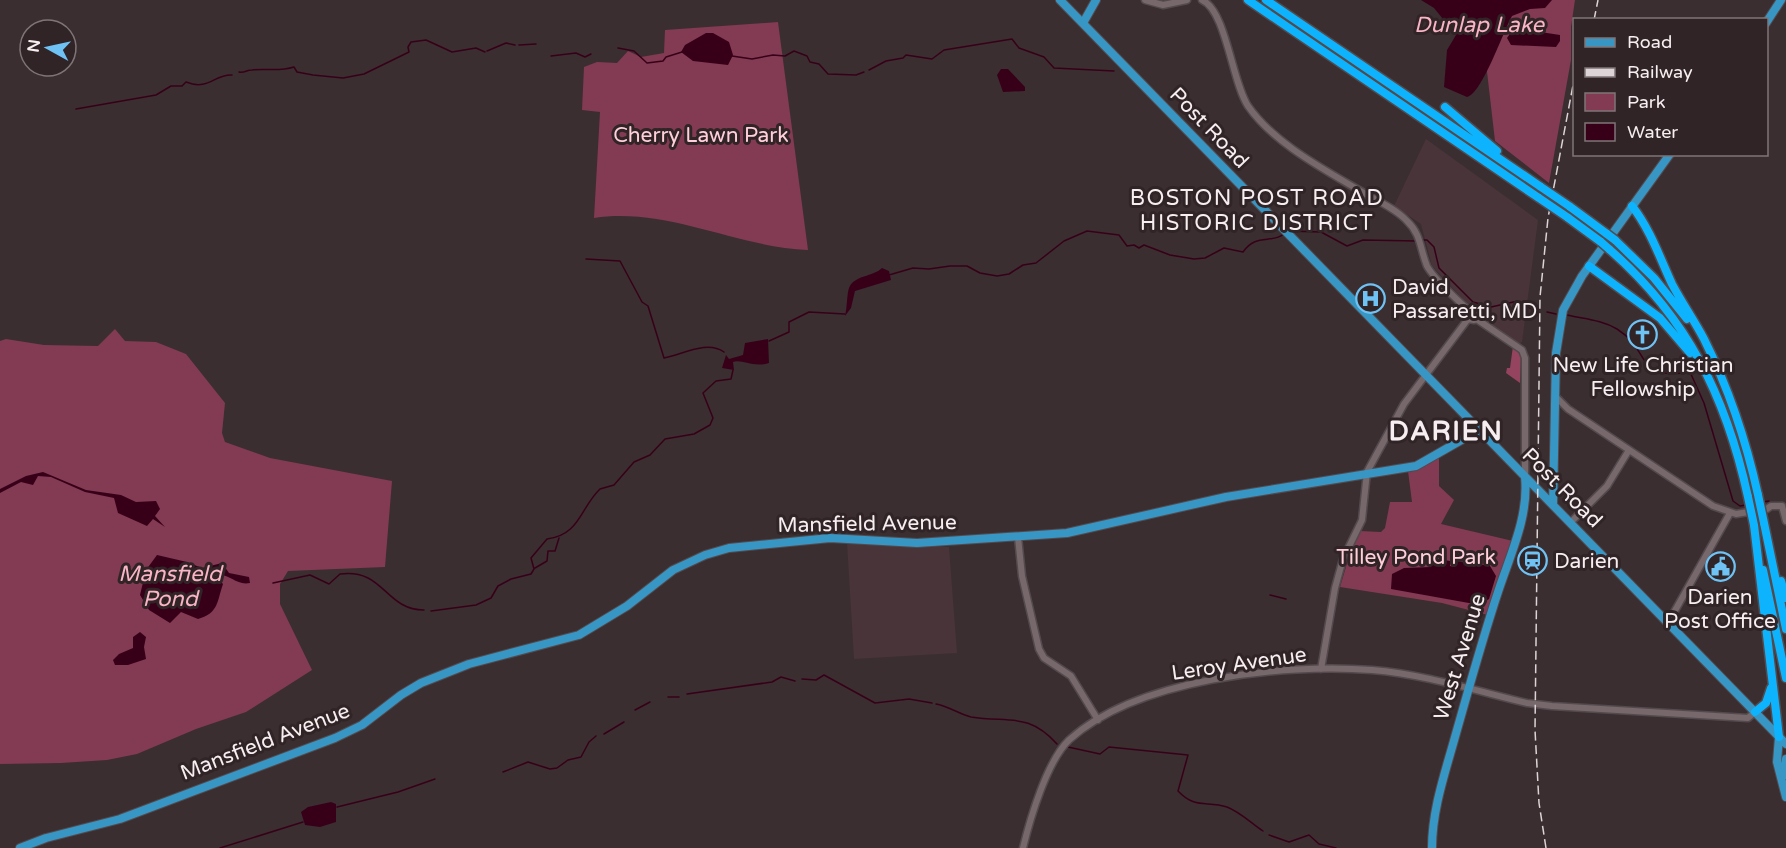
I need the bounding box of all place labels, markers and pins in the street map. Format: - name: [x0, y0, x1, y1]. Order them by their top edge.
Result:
- place label: David Passaretti, MD: [1392, 275, 1537, 324]
- hospital icon: David Passaretti, MD: [1355, 283, 1387, 315]
- church icon: New Life Christian Fellowship: [1627, 318, 1659, 350]
- place label: New Life Christian Fellowship: [1552, 353, 1734, 402]
- station icon: Darien: [1517, 545, 1549, 577]
- place label: Darien: [1554, 549, 1619, 574]
- public building icon: Darien Post Office: [1704, 550, 1736, 582]
- place label: Darien Post Office: [1664, 585, 1776, 634]

